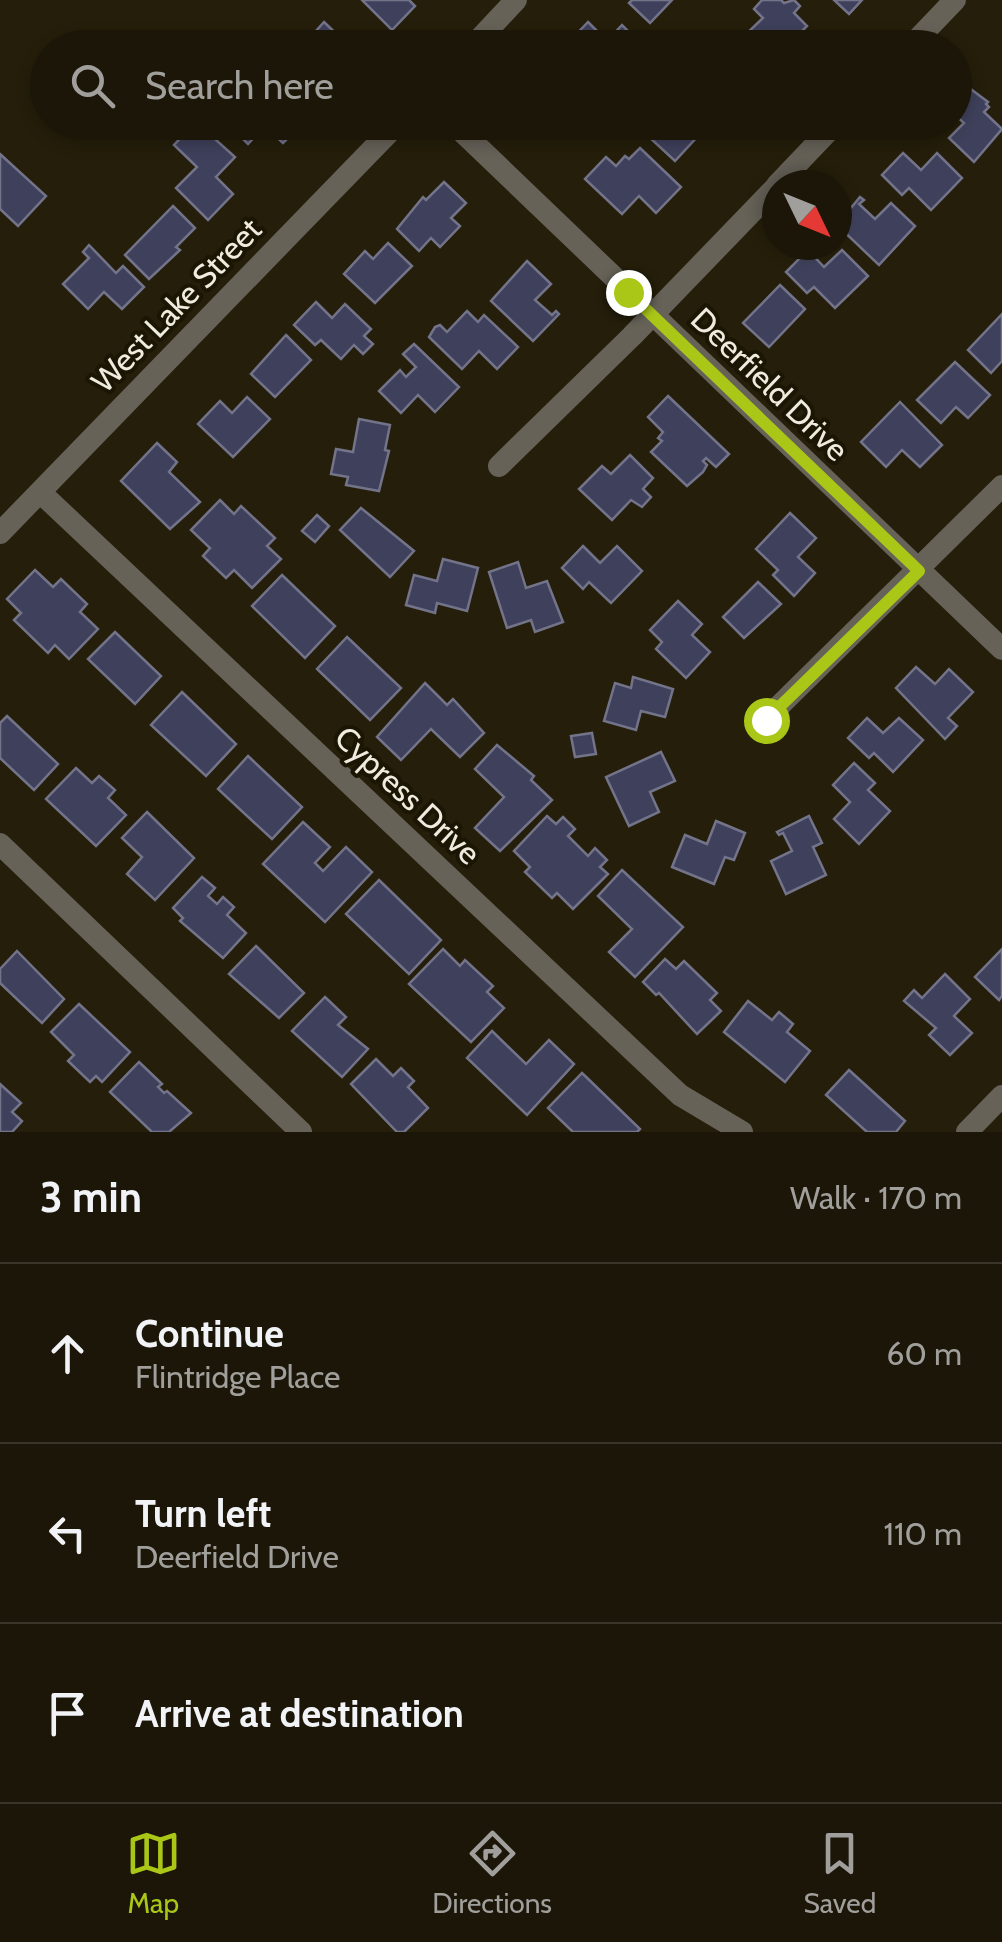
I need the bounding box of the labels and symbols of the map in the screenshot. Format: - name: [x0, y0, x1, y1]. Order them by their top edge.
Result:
- north arrow: [762, 170, 852, 260]
- street label: West Lake Street: [83, 209, 269, 400]
- route end: [606, 270, 652, 316]
- street label: Deerfield Drive: [683, 299, 857, 469]
- route start: [744, 698, 790, 744]
- street label: Cypress Drive: [327, 718, 489, 872]

